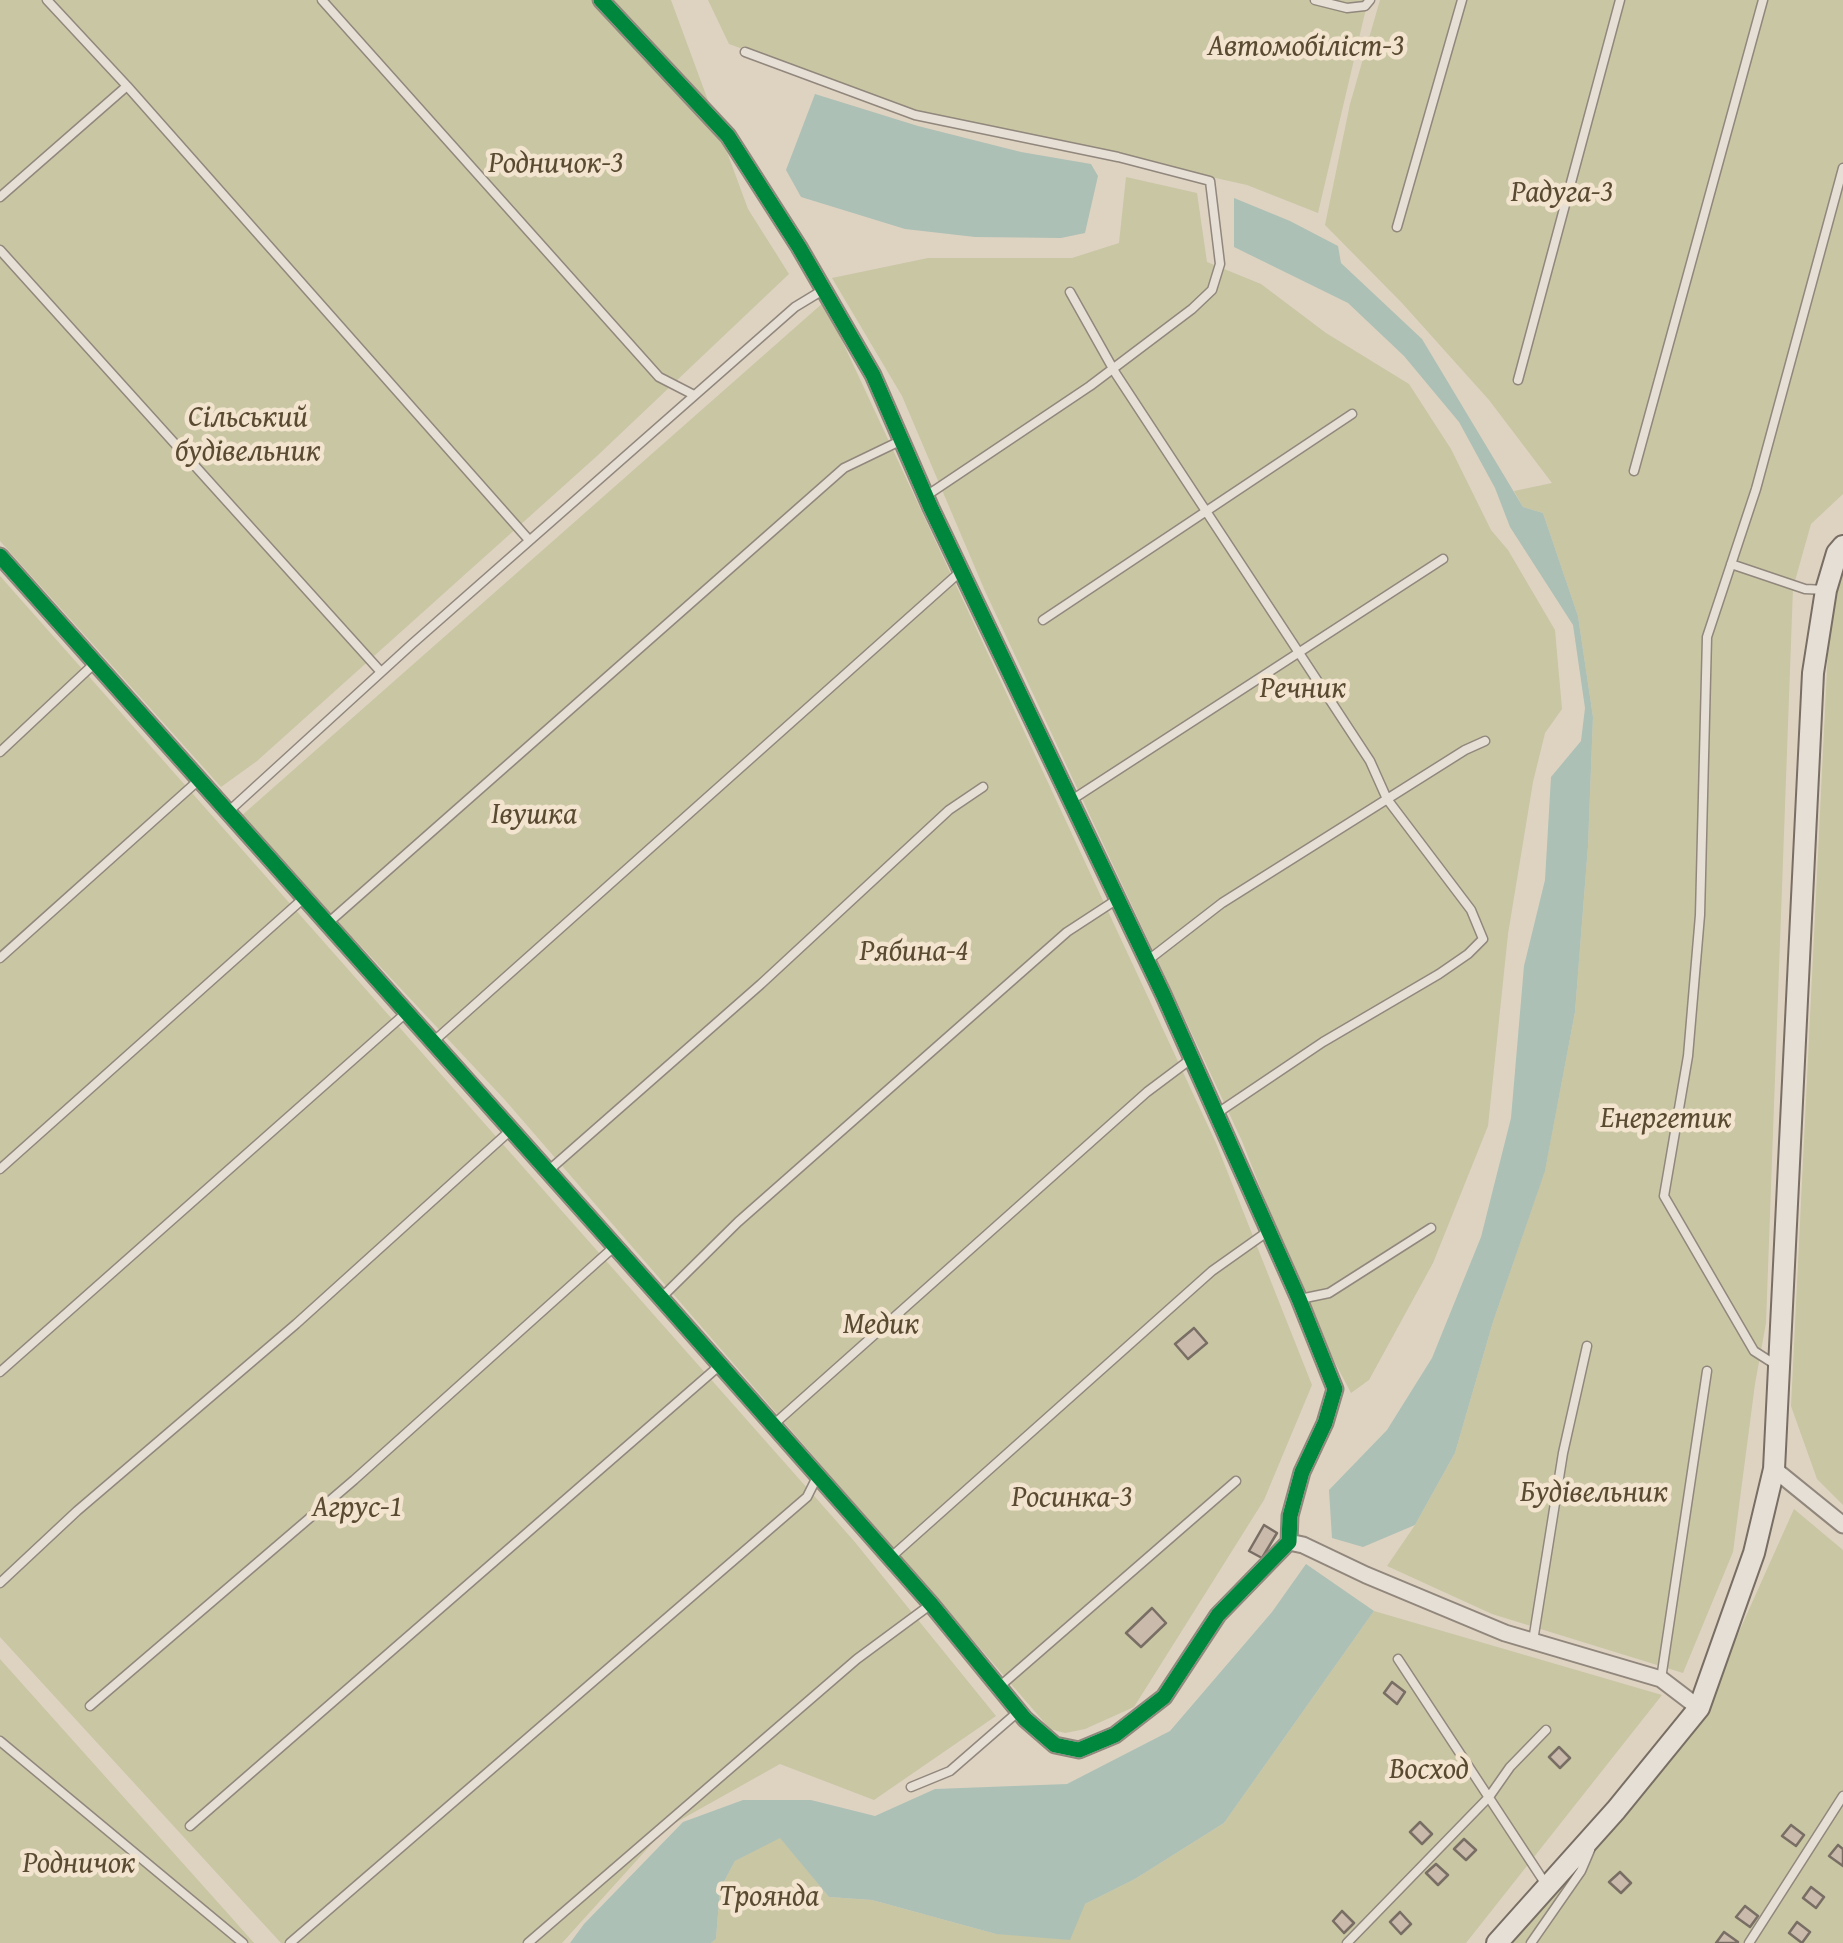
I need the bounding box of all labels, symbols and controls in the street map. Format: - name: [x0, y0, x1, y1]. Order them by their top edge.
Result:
- park label: Автомобіліст-3: [1207, 29, 1405, 65]
- park label: Родничок-3: [488, 146, 624, 182]
- park label: Радуга-3: [1511, 175, 1613, 211]
- park label: Сільський будівельник: [175, 400, 321, 470]
- park label: Речник: [1260, 671, 1346, 707]
- park label: Івушка: [491, 797, 577, 833]
- park label: Рябина-4: [860, 934, 968, 970]
- park label: Енергетик: [1600, 1101, 1732, 1137]
- park label: Медик: [843, 1307, 919, 1343]
- park label: Будівельник: [1520, 1475, 1668, 1511]
- park label: Росинка-3: [1012, 1480, 1132, 1516]
- park label: Агрус-1: [312, 1490, 402, 1526]
- park label: Восход: [1389, 1752, 1469, 1788]
- park label: Родничок: [22, 1846, 136, 1882]
- park label: Троянда: [719, 1879, 819, 1915]

